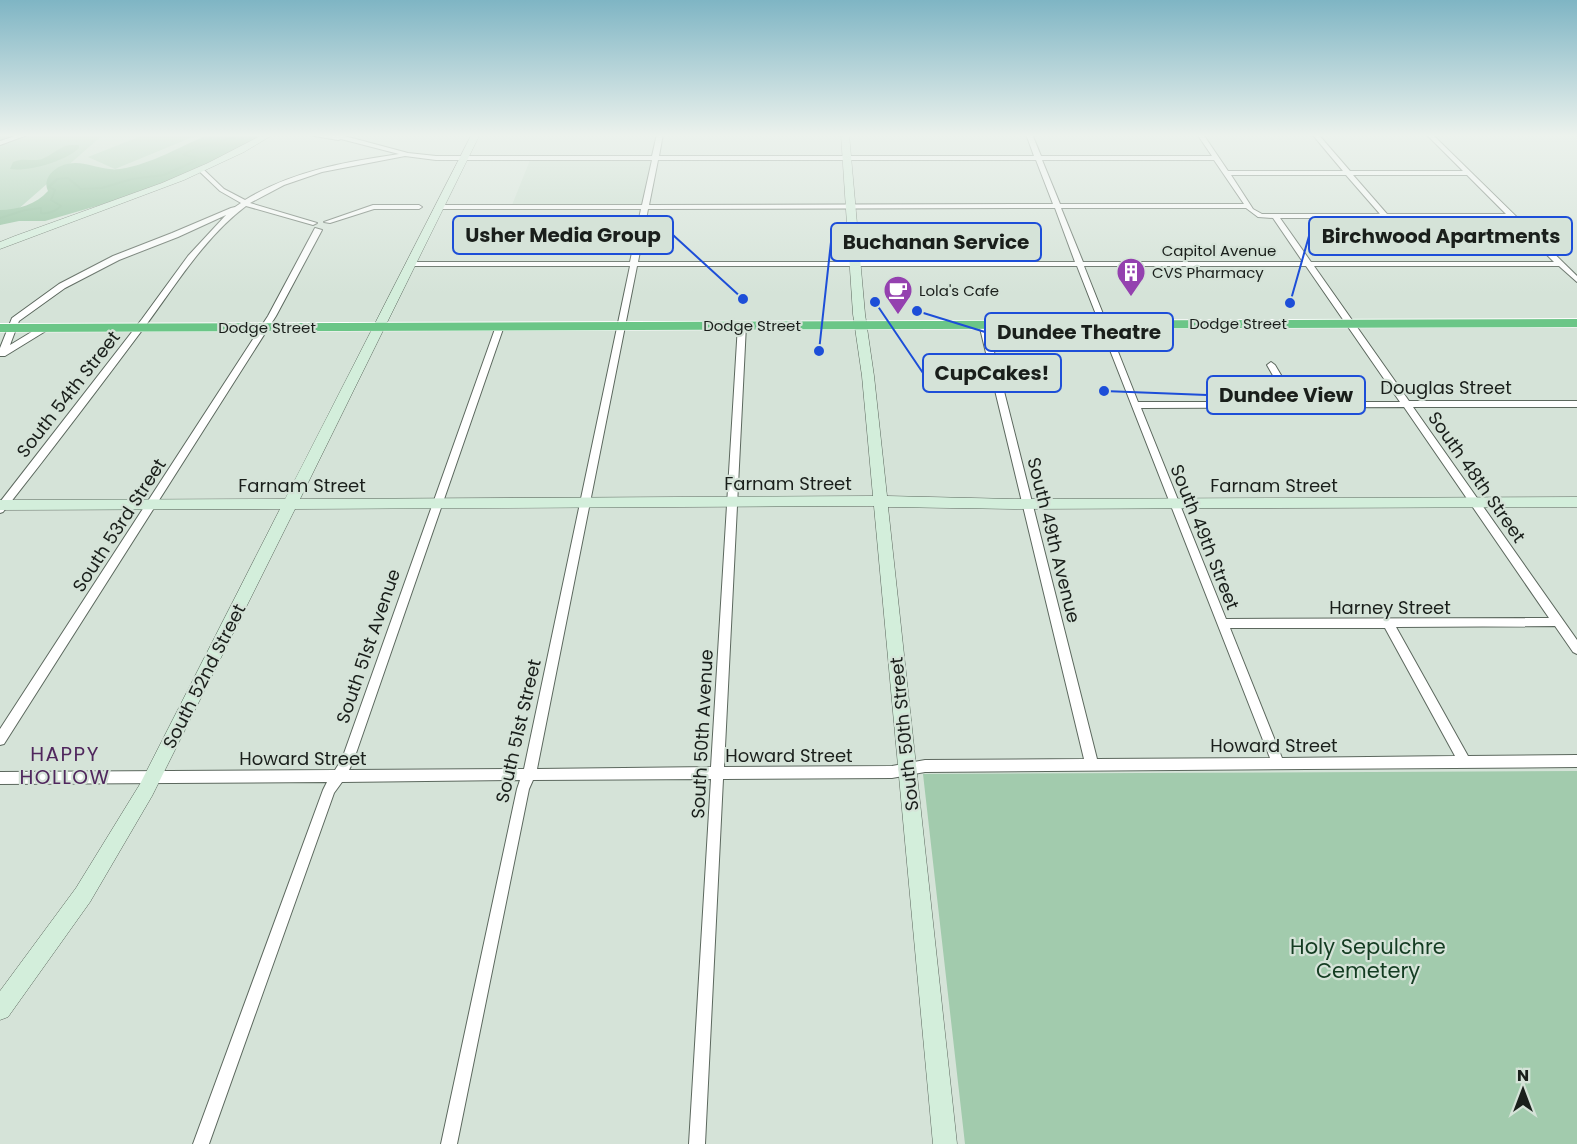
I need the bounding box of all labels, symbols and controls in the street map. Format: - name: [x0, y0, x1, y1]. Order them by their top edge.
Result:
- callout: Usher Media Group: [453, 216, 673, 254]
- callout: Birchwood Apartments: [1309, 217, 1572, 255]
- text: Usher Media Group: [465, 221, 661, 249]
- text: Birchwood Apartments: [1322, 222, 1560, 250]
- callout: Buchanan Service: [831, 223, 1041, 261]
- text: Buchanan Service: [843, 228, 1029, 256]
- street label: Capitol Avenue: [1162, 240, 1276, 261]
- building icon: CVS Pharmacy: [1115, 256, 1147, 298]
- place label: CVS Pharmacy: [1152, 262, 1264, 283]
- cafe icon: Lola's Cafe: [882, 274, 914, 316]
- place label: Lola's Cafe: [919, 280, 999, 301]
- callout: Dundee Theatre: [985, 313, 1173, 351]
- street label: Dodge Street: [1189, 313, 1287, 334]
- street label: Dodge Street: [703, 315, 801, 336]
- street label: Dodge Street: [218, 317, 316, 338]
- text: Dundee Theatre: [997, 318, 1161, 346]
- street label: South 54th Street: [11, 325, 125, 463]
- callout: CupCakes!: [923, 354, 1061, 392]
- text: CupCakes!: [935, 359, 1049, 387]
- street label: Douglas Street: [1380, 375, 1512, 400]
- callout: Dundee View: [1207, 376, 1365, 414]
- text: Dundee View: [1219, 381, 1354, 409]
- street label: South 48th Street: [1422, 406, 1532, 548]
- street label: South 53rd Street: [66, 453, 172, 597]
- street label: South 49th Avenue: [1021, 455, 1087, 625]
- street label: South 49th Street: [1164, 461, 1246, 613]
- street label: Farnam Street: [724, 471, 852, 496]
- street label: Farnam Street: [238, 473, 366, 498]
- street label: Farnam Street: [1210, 473, 1338, 498]
- street label: South 51st Avenue: [330, 565, 406, 727]
- street label: Harney Street: [1329, 595, 1451, 620]
- street label: South 52nd Street: [157, 599, 251, 753]
- street label: South 50th Avenue: [685, 649, 719, 819]
- street label: South 50th Street: [883, 656, 925, 812]
- street label: South 51st Street: [489, 657, 547, 805]
- street label: Howard Street: [1210, 733, 1338, 758]
- district label: HAPPY HOLLOW: [19, 740, 111, 791]
- street label: Howard Street: [725, 743, 853, 768]
- street label: Howard Street: [239, 746, 367, 771]
- park label: Holy Sepulchre Cemetery: [1290, 932, 1446, 985]
- north arrow: [1493, 1060, 1553, 1120]
- text: N: [1517, 1064, 1529, 1087]

